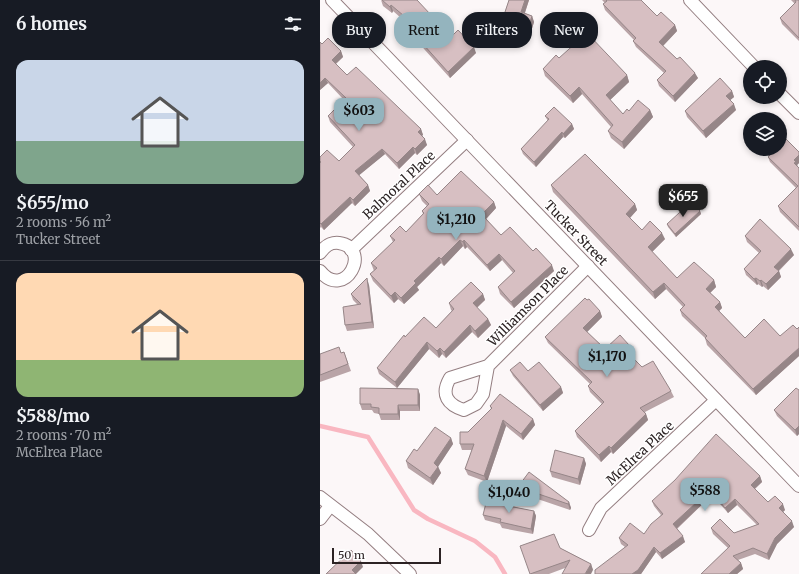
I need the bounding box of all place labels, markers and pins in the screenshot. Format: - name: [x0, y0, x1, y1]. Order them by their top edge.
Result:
- pin: $603: [335, 98, 383, 132]
- pin: $655: [659, 184, 707, 218]
- pin: $1,210: [423, 207, 489, 241]
- pin: $1,170: [574, 344, 640, 378]
- pin: $588: [681, 478, 729, 512]
- pin: $1,040: [476, 480, 542, 514]

